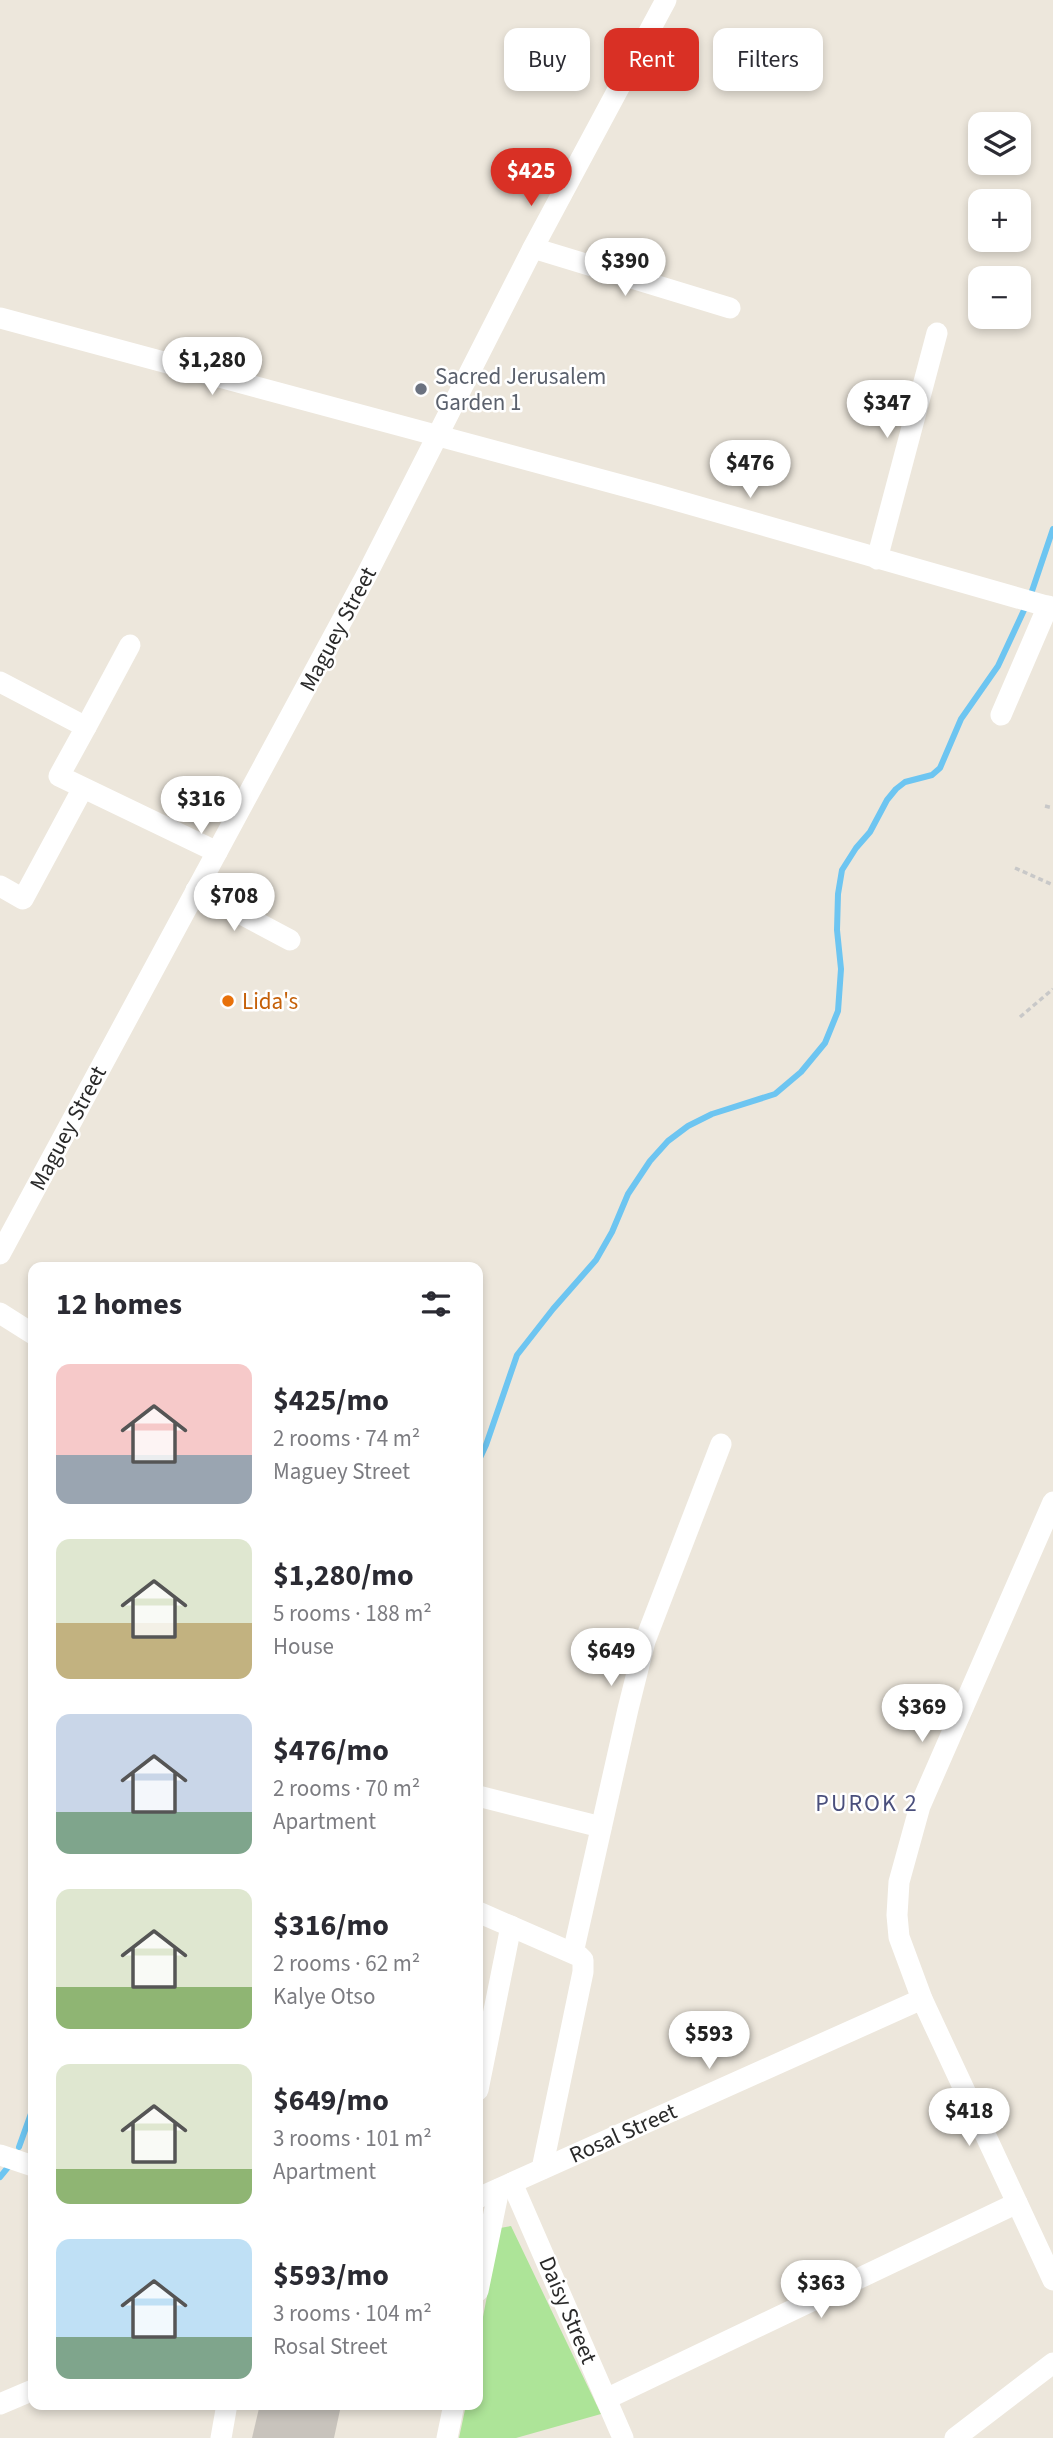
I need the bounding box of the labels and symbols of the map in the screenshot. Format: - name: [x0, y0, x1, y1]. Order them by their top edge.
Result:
- pin: $425: [490, 148, 572, 208]
- pin: $390: [584, 238, 666, 298]
- pin: $1,280: [155, 338, 269, 397]
- place label: Sacred Jerusalem Garden 1: [435, 360, 606, 419]
- pin: $347: [846, 380, 928, 440]
- marker: Sacred Jerusalem Garden 1: [413, 381, 429, 397]
- pin: $476: [709, 440, 791, 500]
- street label: Maguey Street: [291, 561, 385, 697]
- pin: $316: [160, 776, 242, 836]
- pin: $708: [193, 874, 275, 933]
- place label: Lida's: [242, 985, 298, 1018]
- marker: Lida's: [220, 993, 236, 1009]
- street label: Maguey Street: [21, 1060, 115, 1196]
- pin: $649: [570, 1628, 652, 1688]
- pin: $369: [881, 1684, 963, 1744]
- district label: PUROK 2: [815, 1786, 919, 1821]
- pin: $593: [668, 2011, 750, 2071]
- pin: $418: [928, 2088, 1010, 2148]
- street label: Rosal Street: [564, 2095, 682, 2171]
- street label: Daisy Street: [531, 2251, 606, 2369]
- pin: $363: [780, 2260, 862, 2320]

